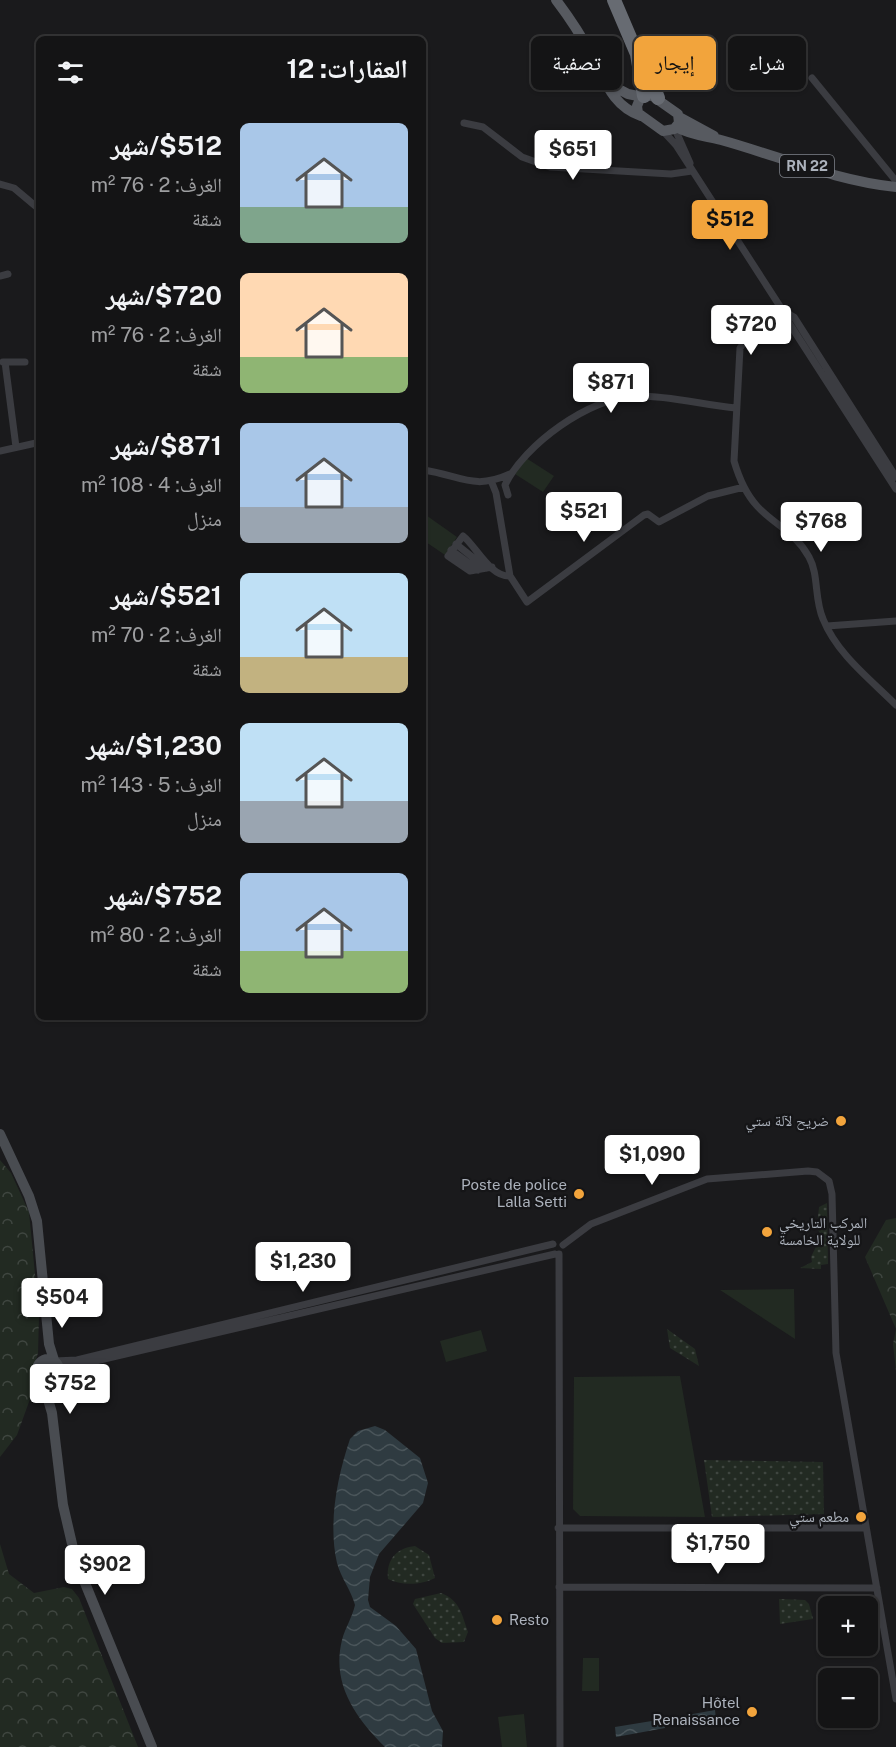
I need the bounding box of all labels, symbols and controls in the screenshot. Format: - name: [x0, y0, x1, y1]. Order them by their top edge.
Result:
- chip: تصفية: [531, 36, 622, 90]
- chip: إيجار: [634, 36, 716, 90]
- chip: شراء: [728, 36, 806, 90]
- text: العقارات: 12: [287, 53, 408, 84]
- icon: filters: [54, 56, 87, 89]
- text: $512/شهر: [110, 130, 222, 161]
- pin: $651: [537, 130, 609, 181]
- text: $651: [549, 137, 597, 161]
- icon: home: [288, 147, 360, 219]
- road number: RN 22: [780, 155, 834, 177]
- text: الغرف: 2 · 76 m²: [91, 173, 222, 197]
- pin: $512: [694, 200, 766, 251]
- text: شقة: [192, 207, 222, 231]
- text: $512: [706, 207, 754, 231]
- text: $720/شهر: [106, 280, 222, 311]
- icon: home: [288, 297, 360, 369]
- pin: $720: [715, 305, 787, 356]
- text: $720: [725, 312, 777, 336]
- text: الغرف: 2 · 76 m²: [91, 323, 222, 347]
- text: شقة: [192, 357, 222, 381]
- pin: $871: [575, 363, 647, 414]
- text: $871: [587, 370, 635, 394]
- text: $871/شهر: [111, 430, 222, 461]
- icon: home: [288, 447, 360, 519]
- text: الغرف: 4 · 108 m²: [81, 473, 222, 497]
- pin: $521: [548, 492, 620, 543]
- text: $521: [560, 499, 608, 523]
- pin: $768: [785, 502, 857, 553]
- text: منزل: [187, 507, 222, 531]
- text: $768: [795, 509, 847, 533]
- text: $521/شهر: [110, 580, 222, 611]
- icon: home: [288, 597, 360, 669]
- text: الغرف: 2 · 70 m²: [91, 623, 222, 647]
- text: شقة: [192, 657, 222, 681]
- text: $1,230/شهر: [86, 730, 222, 761]
- icon: home: [288, 747, 360, 819]
- text: الغرف: 5 · 143 m²: [81, 773, 222, 797]
- text: منزل: [187, 807, 222, 831]
- text: $752/شهر: [105, 880, 222, 911]
- icon: home: [288, 897, 360, 969]
- text: الغرف: 2 · 80 m²: [90, 923, 222, 947]
- text: شقة: [192, 957, 222, 981]
- place label: ضريح لآلة ستي: [745, 1112, 829, 1133]
- marker: ضريح لآلة ستي: [834, 1114, 848, 1128]
- pin: $1,090: [603, 1135, 701, 1186]
- text: $1,090: [619, 1142, 685, 1166]
- place label: Poste de police Lalla Setti: [461, 1176, 567, 1210]
- marker: Poste de police Lalla Setti: [572, 1187, 586, 1201]
- place label: المركب التاريخي للولاية الخامسة: [779, 1214, 867, 1249]
- marker: المركب التاريخي للولاية الخامسة: [760, 1225, 774, 1239]
- pin: $1,230: [254, 1242, 352, 1293]
- text: $1,230: [270, 1249, 336, 1273]
- pin: $504: [26, 1278, 98, 1329]
- text: $504: [35, 1285, 89, 1309]
- pin: $752: [34, 1364, 106, 1415]
- text: $752: [44, 1371, 96, 1395]
- place label: مطعم ستي: [789, 1508, 849, 1529]
- marker: مطعم ستي: [854, 1510, 868, 1524]
- pin: $1,750: [669, 1524, 767, 1575]
- text: $1,750: [686, 1531, 750, 1555]
- pin: $902: [69, 1545, 141, 1596]
- text: $902: [79, 1552, 131, 1576]
- map controls: [818, 1596, 878, 1728]
- button: +: [818, 1596, 878, 1656]
- place label: Resto: [509, 1611, 549, 1628]
- marker: Resto: [490, 1613, 504, 1627]
- button: −: [818, 1668, 878, 1728]
- place label: Hôtel Renaissance: [652, 1694, 740, 1728]
- marker: Hôtel Renaissance: [745, 1705, 759, 1719]

